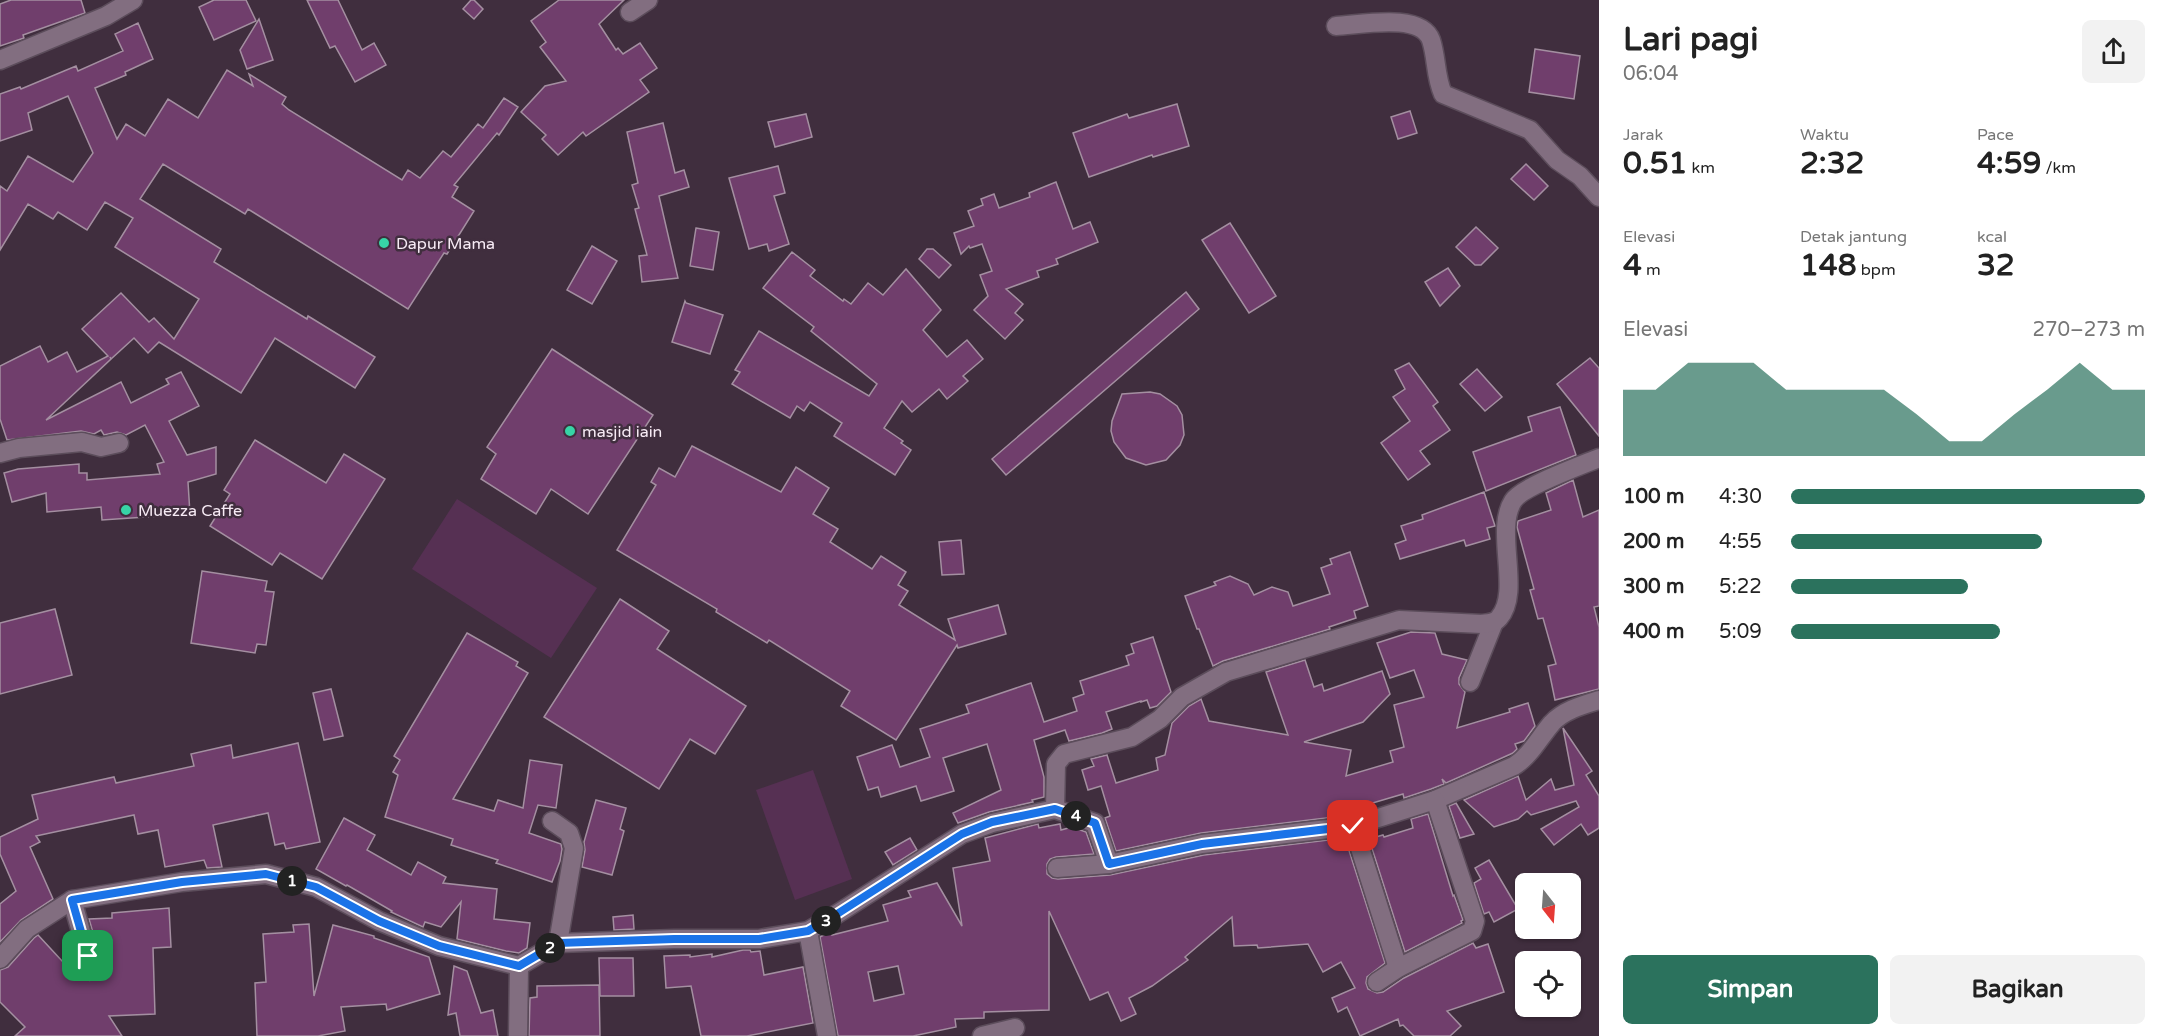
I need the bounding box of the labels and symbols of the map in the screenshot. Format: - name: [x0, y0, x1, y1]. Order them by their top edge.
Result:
- place label: Dapur Mama: [396, 234, 495, 254]
- marker: Dapur Mama: [377, 236, 391, 250]
- place label: masjid iain: [582, 422, 662, 442]
- marker: masjid iain: [563, 424, 577, 438]
- place label: Muezza Caffe: [138, 501, 242, 521]
- marker: Muezza Caffe: [119, 503, 133, 517]
- pin: [1327, 800, 1378, 851]
- pin: 4: [1061, 801, 1091, 831]
- pin: 1: [277, 866, 307, 896]
- north arrow: [1515, 873, 1581, 939]
- pin: 3: [811, 906, 841, 936]
- pin: [62, 930, 113, 981]
- pin: 2: [535, 933, 565, 963]

